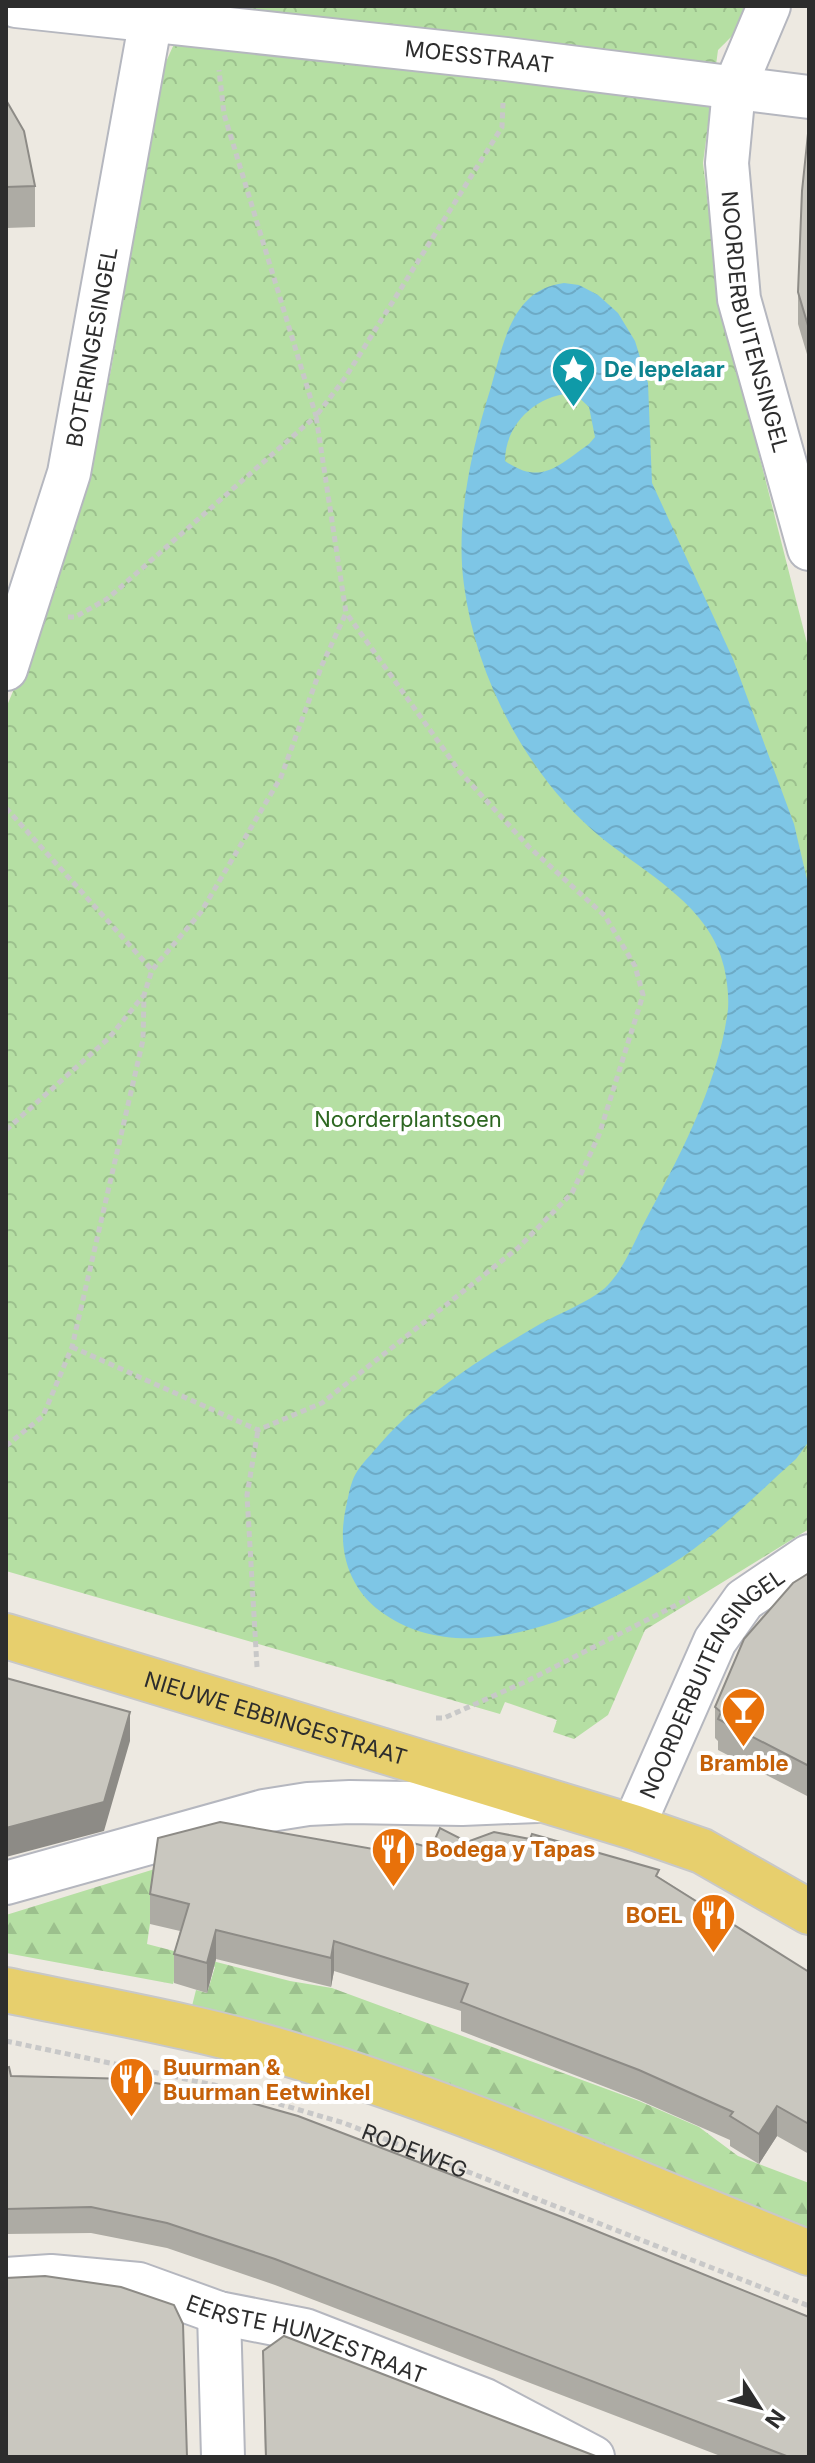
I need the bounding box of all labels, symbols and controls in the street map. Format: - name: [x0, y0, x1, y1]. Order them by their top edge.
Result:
- street label: MOESSTRAAT: [404, 35, 555, 78]
- street label: NOORDERBUITENSINGEL: [717, 190, 794, 455]
- street label: BOTERINGESINGEL: [61, 245, 123, 449]
- place icon: De lepelaar: [549, 345, 597, 408]
- place label: De lepelaar: [604, 356, 725, 382]
- park label: Noorderplantsoen: [314, 1106, 502, 1132]
- street label: NOORDERBUITENSINGEL: [634, 1563, 789, 1803]
- street label: NIEUWE EBBINGESTRAAT: [141, 1666, 410, 1770]
- bar icon: Bramble: [720, 1686, 768, 1749]
- place label: Bramble: [700, 1750, 789, 1776]
- restaurant icon: Bodega y Tapas: [370, 1825, 418, 1888]
- place label: Bodega y Tapas: [425, 1836, 595, 1862]
- restaurant icon: BOEL: [690, 1891, 738, 1954]
- place label: BOEL: [626, 1902, 683, 1928]
- place label: Buurman & Buurman Eetwinkel: [163, 2054, 371, 2105]
- restaurant icon: Buurman & Buurman Eetwinkel: [108, 2056, 156, 2119]
- street label: RODEWEG: [358, 2118, 471, 2183]
- street label: EERSTE HUNZESTRAAT: [183, 2289, 430, 2389]
- north arrow: [719, 2367, 799, 2447]
- text: N: [760, 2404, 791, 2433]

